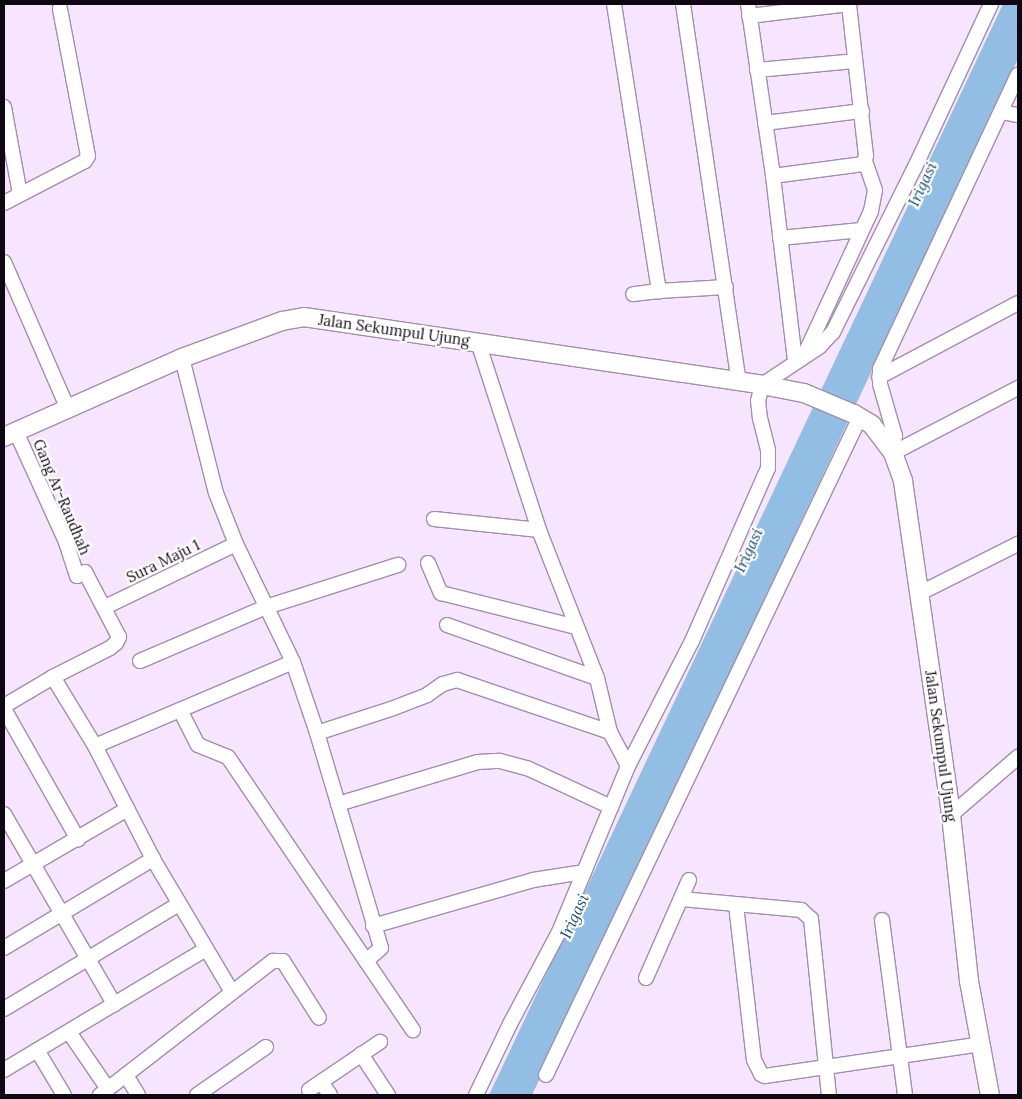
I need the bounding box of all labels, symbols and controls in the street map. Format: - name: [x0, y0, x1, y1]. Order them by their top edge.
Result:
- water label: Irigasi: [903, 159, 941, 209]
- street label: Jalan Sekumpul Ujung: [317, 310, 471, 350]
- street label: Gang Ar-Raudhah: [29, 436, 95, 558]
- water label: Irigasi: [729, 525, 767, 575]
- street label: Sura Maju 1: [123, 536, 203, 586]
- street label: Jalan Sekumpul Ujung: [921, 669, 961, 823]
- water label: Irigasi: [555, 891, 593, 941]

